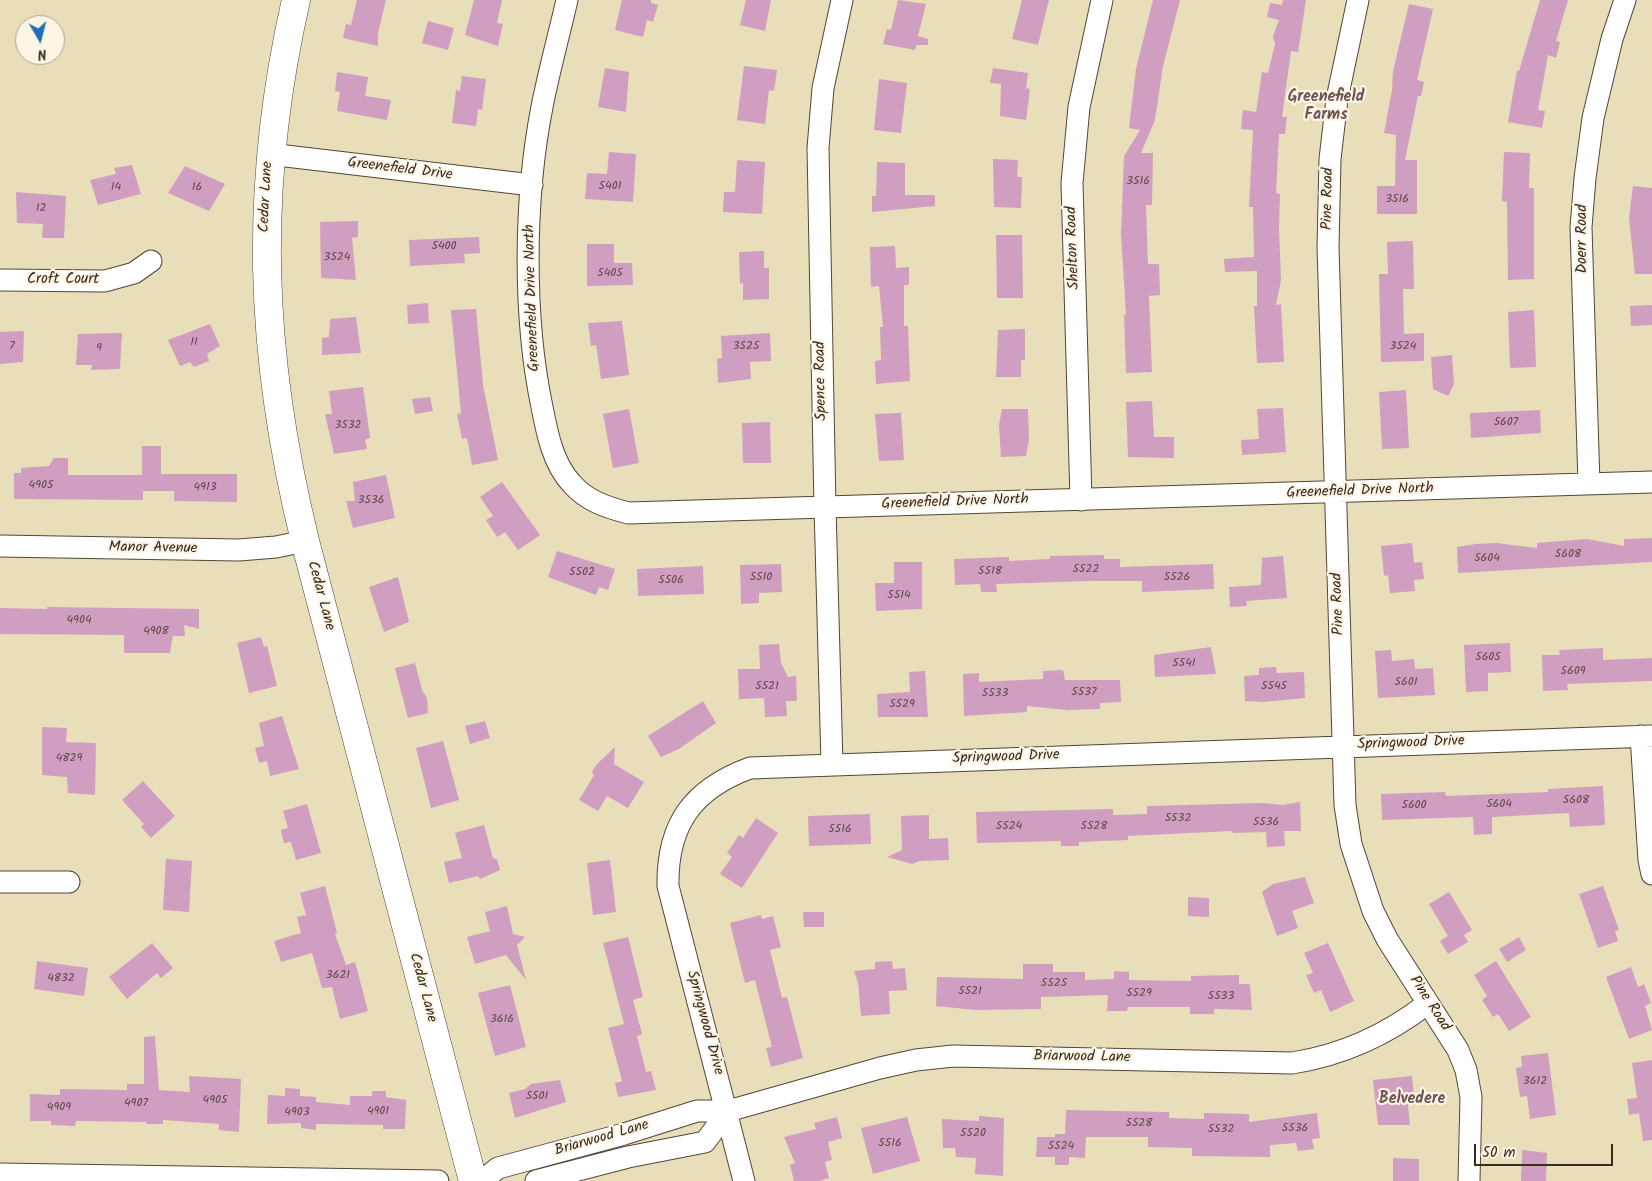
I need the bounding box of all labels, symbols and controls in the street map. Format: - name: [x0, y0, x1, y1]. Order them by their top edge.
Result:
- north arrow: [15, 15, 65, 65]
- text: N: [36, 42, 48, 65]
- district label: Greenefield Farms: [1288, 88, 1364, 126]
- street label: Greenefield Drive: [347, 155, 453, 185]
- street label: Cedar Lane: [256, 161, 278, 233]
- street label: Pine Road: [1319, 168, 1339, 230]
- house number: 3516: [1126, 175, 1150, 189]
- house number: 5401: [599, 180, 621, 194]
- house number: 14: [111, 181, 121, 195]
- house number: 16: [192, 181, 202, 195]
- house number: 3516: [1385, 193, 1409, 207]
- house number: 12: [36, 202, 46, 216]
- street label: Doerr Road: [1574, 204, 1592, 274]
- street label: Shelton Road: [1064, 206, 1084, 290]
- street label: Greenefield Drive North: [521, 224, 545, 372]
- house number: 5400: [431, 240, 457, 254]
- house number: 3524: [324, 251, 350, 265]
- house number: 5405: [597, 267, 623, 281]
- street label: Croft Court: [27, 271, 99, 289]
- house number: 11: [190, 336, 198, 350]
- house number: 7: [9, 340, 15, 354]
- house number: 3525: [733, 340, 759, 354]
- house number: 3524: [1390, 340, 1416, 354]
- street label: Spence Road: [812, 341, 832, 421]
- house number: 9: [96, 342, 102, 356]
- house number: 5607: [1494, 416, 1518, 430]
- house number: 3532: [334, 419, 362, 433]
- house number: 4905: [29, 479, 53, 493]
- street label: Greenefield Drive North: [1286, 480, 1434, 504]
- house number: 4913: [193, 481, 217, 495]
- street label: Greenefield Drive North: [881, 491, 1029, 515]
- house number: 3536: [358, 494, 384, 508]
- street label: Manor Avenue: [108, 539, 198, 559]
- house number: 5608: [1555, 548, 1581, 562]
- house number: 5604: [1474, 552, 1500, 566]
- street label: Cedar Lane: [302, 559, 338, 633]
- house number: 5522: [1073, 563, 1099, 577]
- house number: 5518: [978, 565, 1002, 579]
- house number: 5502: [569, 566, 595, 580]
- house number: 5510: [750, 571, 772, 585]
- house number: 5526: [1164, 571, 1190, 585]
- street label: Pine Road: [1329, 572, 1349, 636]
- house number: 5506: [658, 574, 684, 588]
- house number: 5514: [887, 589, 911, 603]
- house number: 4904: [66, 614, 92, 628]
- house number: 4908: [143, 625, 169, 639]
- house number: 5605: [1475, 651, 1501, 665]
- house number: 5541: [1172, 657, 1196, 671]
- house number: 5609: [1561, 665, 1585, 679]
- house number: 5601: [1395, 676, 1417, 690]
- house number: 5521: [755, 680, 779, 694]
- house number: 5545: [1261, 680, 1287, 694]
- house number: 5537: [1071, 686, 1097, 700]
- house number: 5533: [982, 687, 1008, 701]
- house number: 5529: [889, 698, 915, 712]
- street label: Springwood Drive: [1357, 733, 1465, 755]
- street label: Springwood Drive: [952, 747, 1060, 769]
- house number: 4829: [56, 752, 82, 766]
- house number: 5608: [1563, 794, 1589, 808]
- house number: 5604: [1486, 798, 1512, 812]
- house number: 5600: [1401, 799, 1427, 813]
- house number: 5532: [1165, 812, 1191, 826]
- house number: 5536: [1253, 816, 1279, 830]
- house number: 5524: [996, 820, 1022, 834]
- house number: 5528: [1080, 820, 1108, 834]
- house number: 5516: [828, 823, 852, 837]
- street label: Cedar Lane: [404, 951, 440, 1025]
- house number: 3621: [326, 969, 350, 983]
- street label: Springwood Drive: [681, 969, 727, 1077]
- house number: 4832: [47, 972, 75, 986]
- street label: Pine Road: [1404, 973, 1454, 1035]
- house number: 5525: [1041, 977, 1067, 991]
- house number: 5521: [958, 985, 982, 999]
- house number: 5529: [1126, 987, 1152, 1001]
- house number: 5533: [1208, 990, 1234, 1004]
- house number: 3616: [490, 1013, 514, 1027]
- street label: Briarwood Lane: [1033, 1048, 1131, 1068]
- house number: 3612: [1523, 1075, 1547, 1089]
- house number: 5501: [526, 1090, 548, 1104]
- district label: Belvedere: [1379, 1090, 1445, 1110]
- house number: 4905: [203, 1094, 227, 1108]
- house number: 4907: [124, 1097, 148, 1111]
- house number: 4909: [47, 1101, 71, 1115]
- house number: 4901: [367, 1105, 389, 1119]
- house number: 4903: [284, 1106, 310, 1120]
- street label: Briarwood Lane: [553, 1117, 651, 1161]
- house number: 5528: [1125, 1117, 1153, 1131]
- house number: 5536: [1282, 1122, 1308, 1136]
- house number: 5532: [1208, 1123, 1234, 1137]
- house number: 5520: [960, 1127, 986, 1141]
- scale bar: [1477, 1134, 1616, 1166]
- house number: 5516: [878, 1137, 902, 1151]
- house number: 5524: [1048, 1140, 1074, 1154]
- text: 50 m: [1482, 1141, 1516, 1165]

